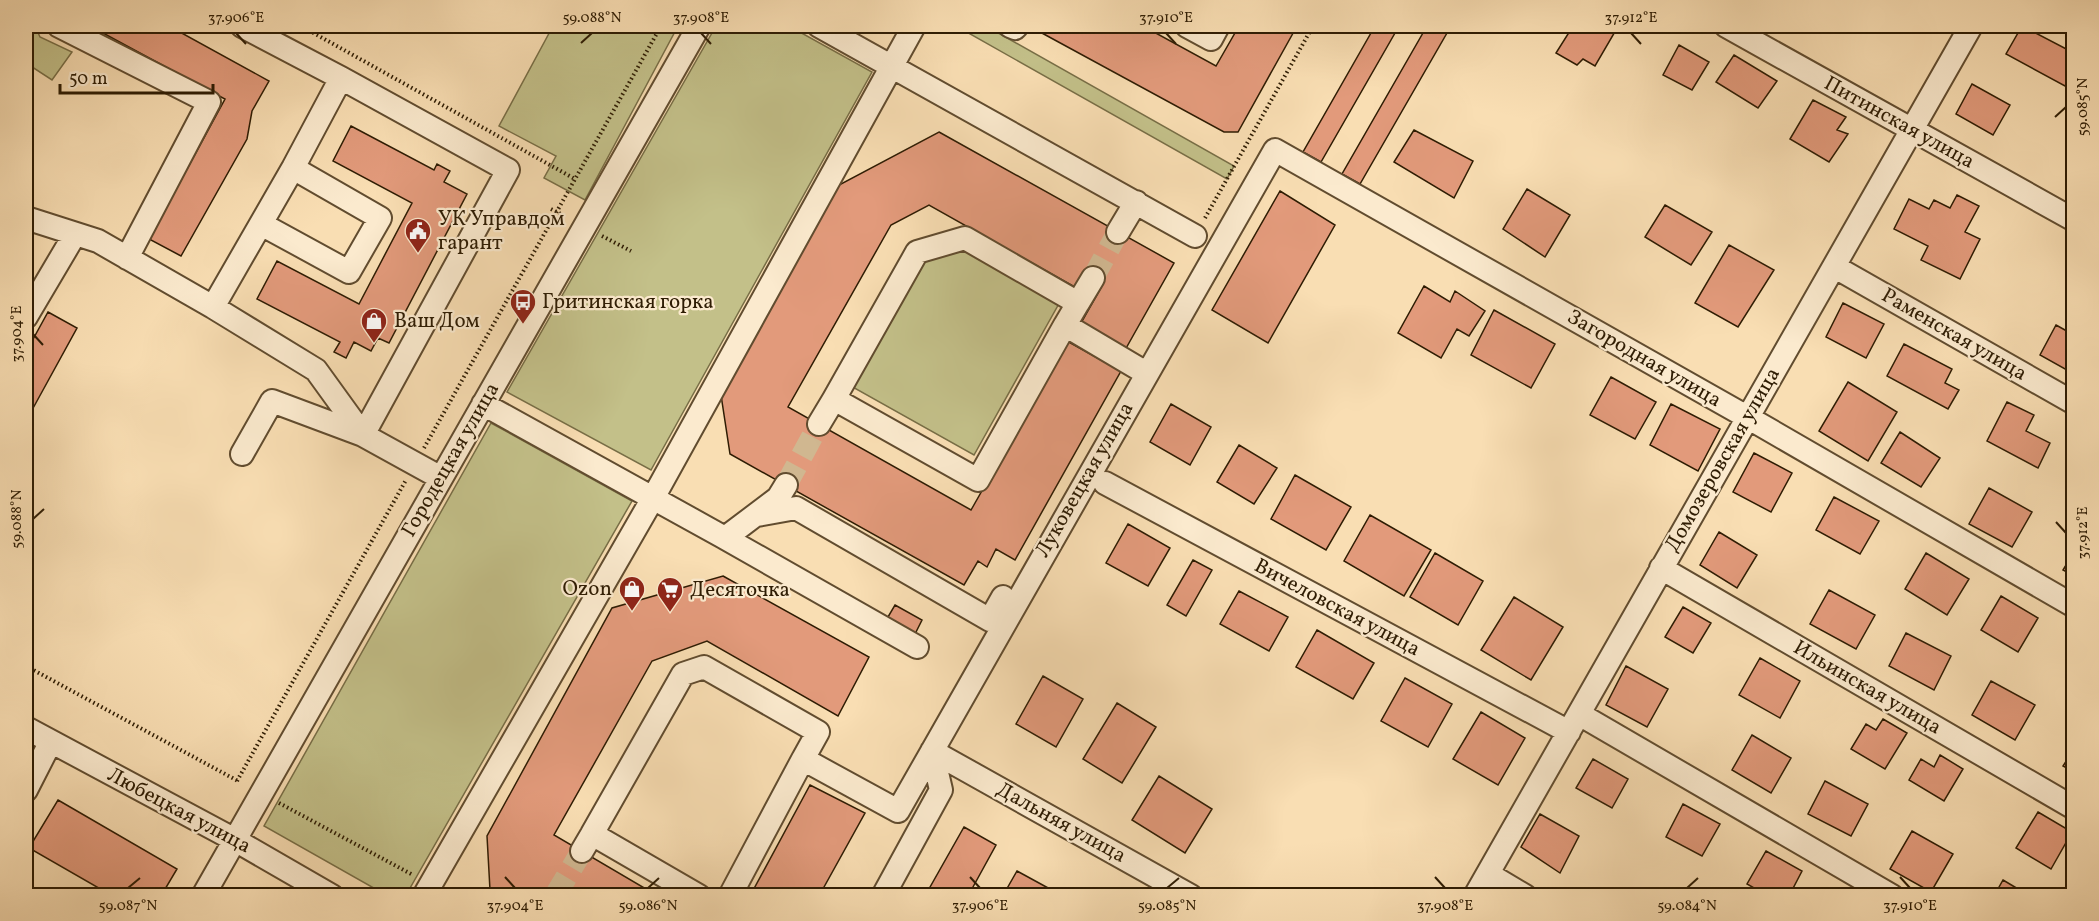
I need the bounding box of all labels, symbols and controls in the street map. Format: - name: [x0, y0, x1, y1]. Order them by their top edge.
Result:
- text: 37.906°E: [208, 8, 264, 29]
- text: 59.088°N: [562, 8, 622, 29]
- text: 37.908°E: [673, 8, 729, 29]
- text: 37.910°E: [1139, 8, 1193, 29]
- text: 37.912°E: [1605, 8, 1658, 29]
- scale bar: [60, 57, 213, 95]
- text: 50 m: [69, 67, 108, 92]
- street label: Питинская улица: [1818, 69, 1980, 177]
- text: 59.085°N: [2073, 78, 2094, 136]
- place label: УК Управдом гарант: [438, 205, 565, 258]
- public building icon: УК Управдом гарант: [403, 216, 433, 254]
- street label: Раменская улица: [1876, 281, 2032, 389]
- bus stop icon: Гритинская горка: [508, 287, 538, 325]
- place label: Гритинская горка: [542, 288, 714, 317]
- street label: Загородная улица: [1561, 303, 1727, 415]
- text: 37.904°E: [7, 306, 28, 362]
- shop icon: Ваш Дом: [359, 306, 389, 344]
- place label: Ваш Дом: [394, 307, 480, 336]
- street label: Домозеровская улица: [1658, 362, 1788, 558]
- street label: Городецкая улица: [395, 377, 507, 543]
- street label: Луковецкая улица: [1029, 397, 1141, 563]
- text: 59.088°N: [7, 489, 28, 549]
- text: 37.912°E: [2073, 507, 2094, 560]
- street label: Вичеловская улица: [1249, 552, 1425, 664]
- shop icon: Ozon: [617, 574, 647, 612]
- place label: Ozon: [562, 575, 612, 604]
- supermarket icon: Десяточка: [655, 575, 685, 613]
- place label: Десяточка: [690, 576, 790, 605]
- street label: Ильинская улица: [1787, 634, 1947, 742]
- street label: Любецкая улица: [102, 761, 256, 861]
- street label: Дальняя улица: [991, 775, 1131, 871]
- text: 59.087°N: [99, 896, 157, 917]
- text: 37.904°E: [487, 896, 543, 917]
- text: 59.086°N: [618, 896, 678, 917]
- text: 37.906°E: [952, 896, 1008, 917]
- text: 59.085°N: [1138, 896, 1196, 917]
- text: 37.908°E: [1417, 896, 1473, 917]
- text: 59.084°N: [1657, 896, 1717, 917]
- text: 37.910°E: [1883, 896, 1937, 917]

